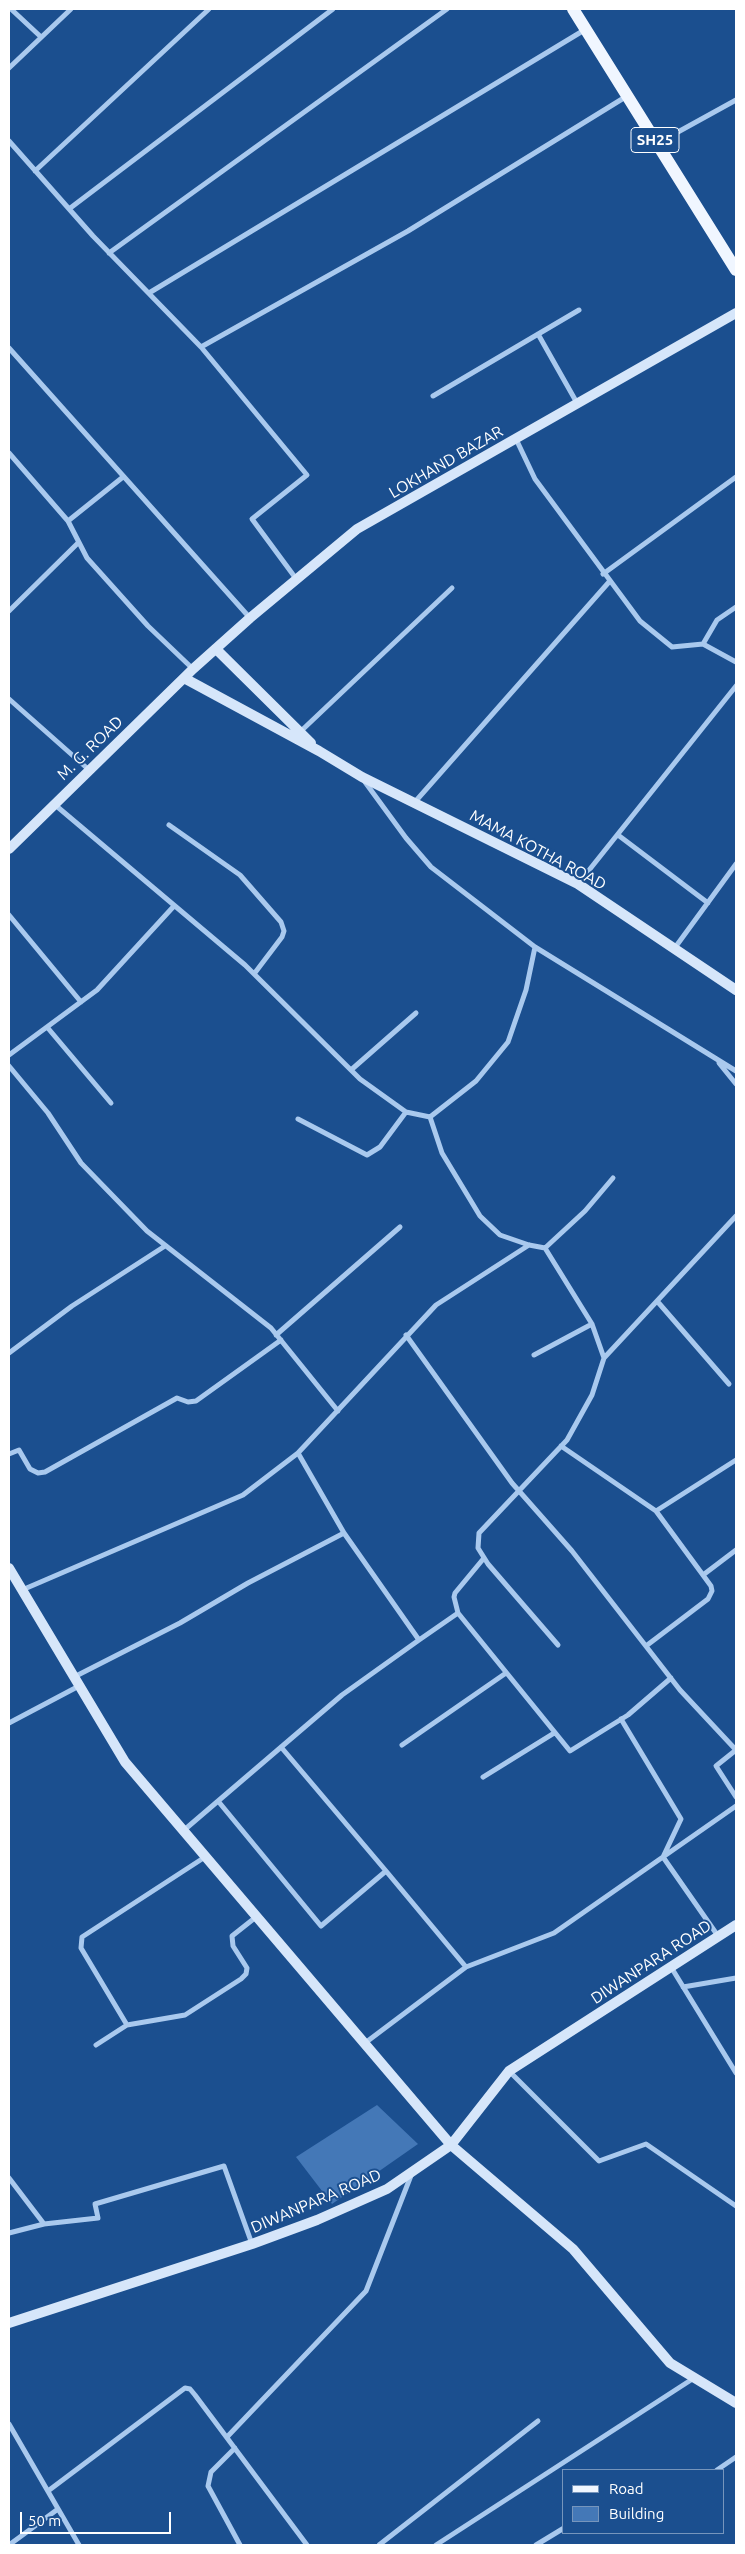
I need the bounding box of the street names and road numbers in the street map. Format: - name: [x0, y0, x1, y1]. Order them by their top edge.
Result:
- road number: SH25: [631, 128, 679, 152]
- street label: LOKHAND BAZAR: [386, 422, 506, 502]
- street label: M. G. ROAD: [53, 712, 127, 784]
- street label: MAMA KOTHA ROAD: [467, 806, 609, 894]
- street label: DIWANPARA ROAD: [587, 1916, 715, 2008]
- street label: DIWANPARA ROAD: [248, 2165, 384, 2237]

